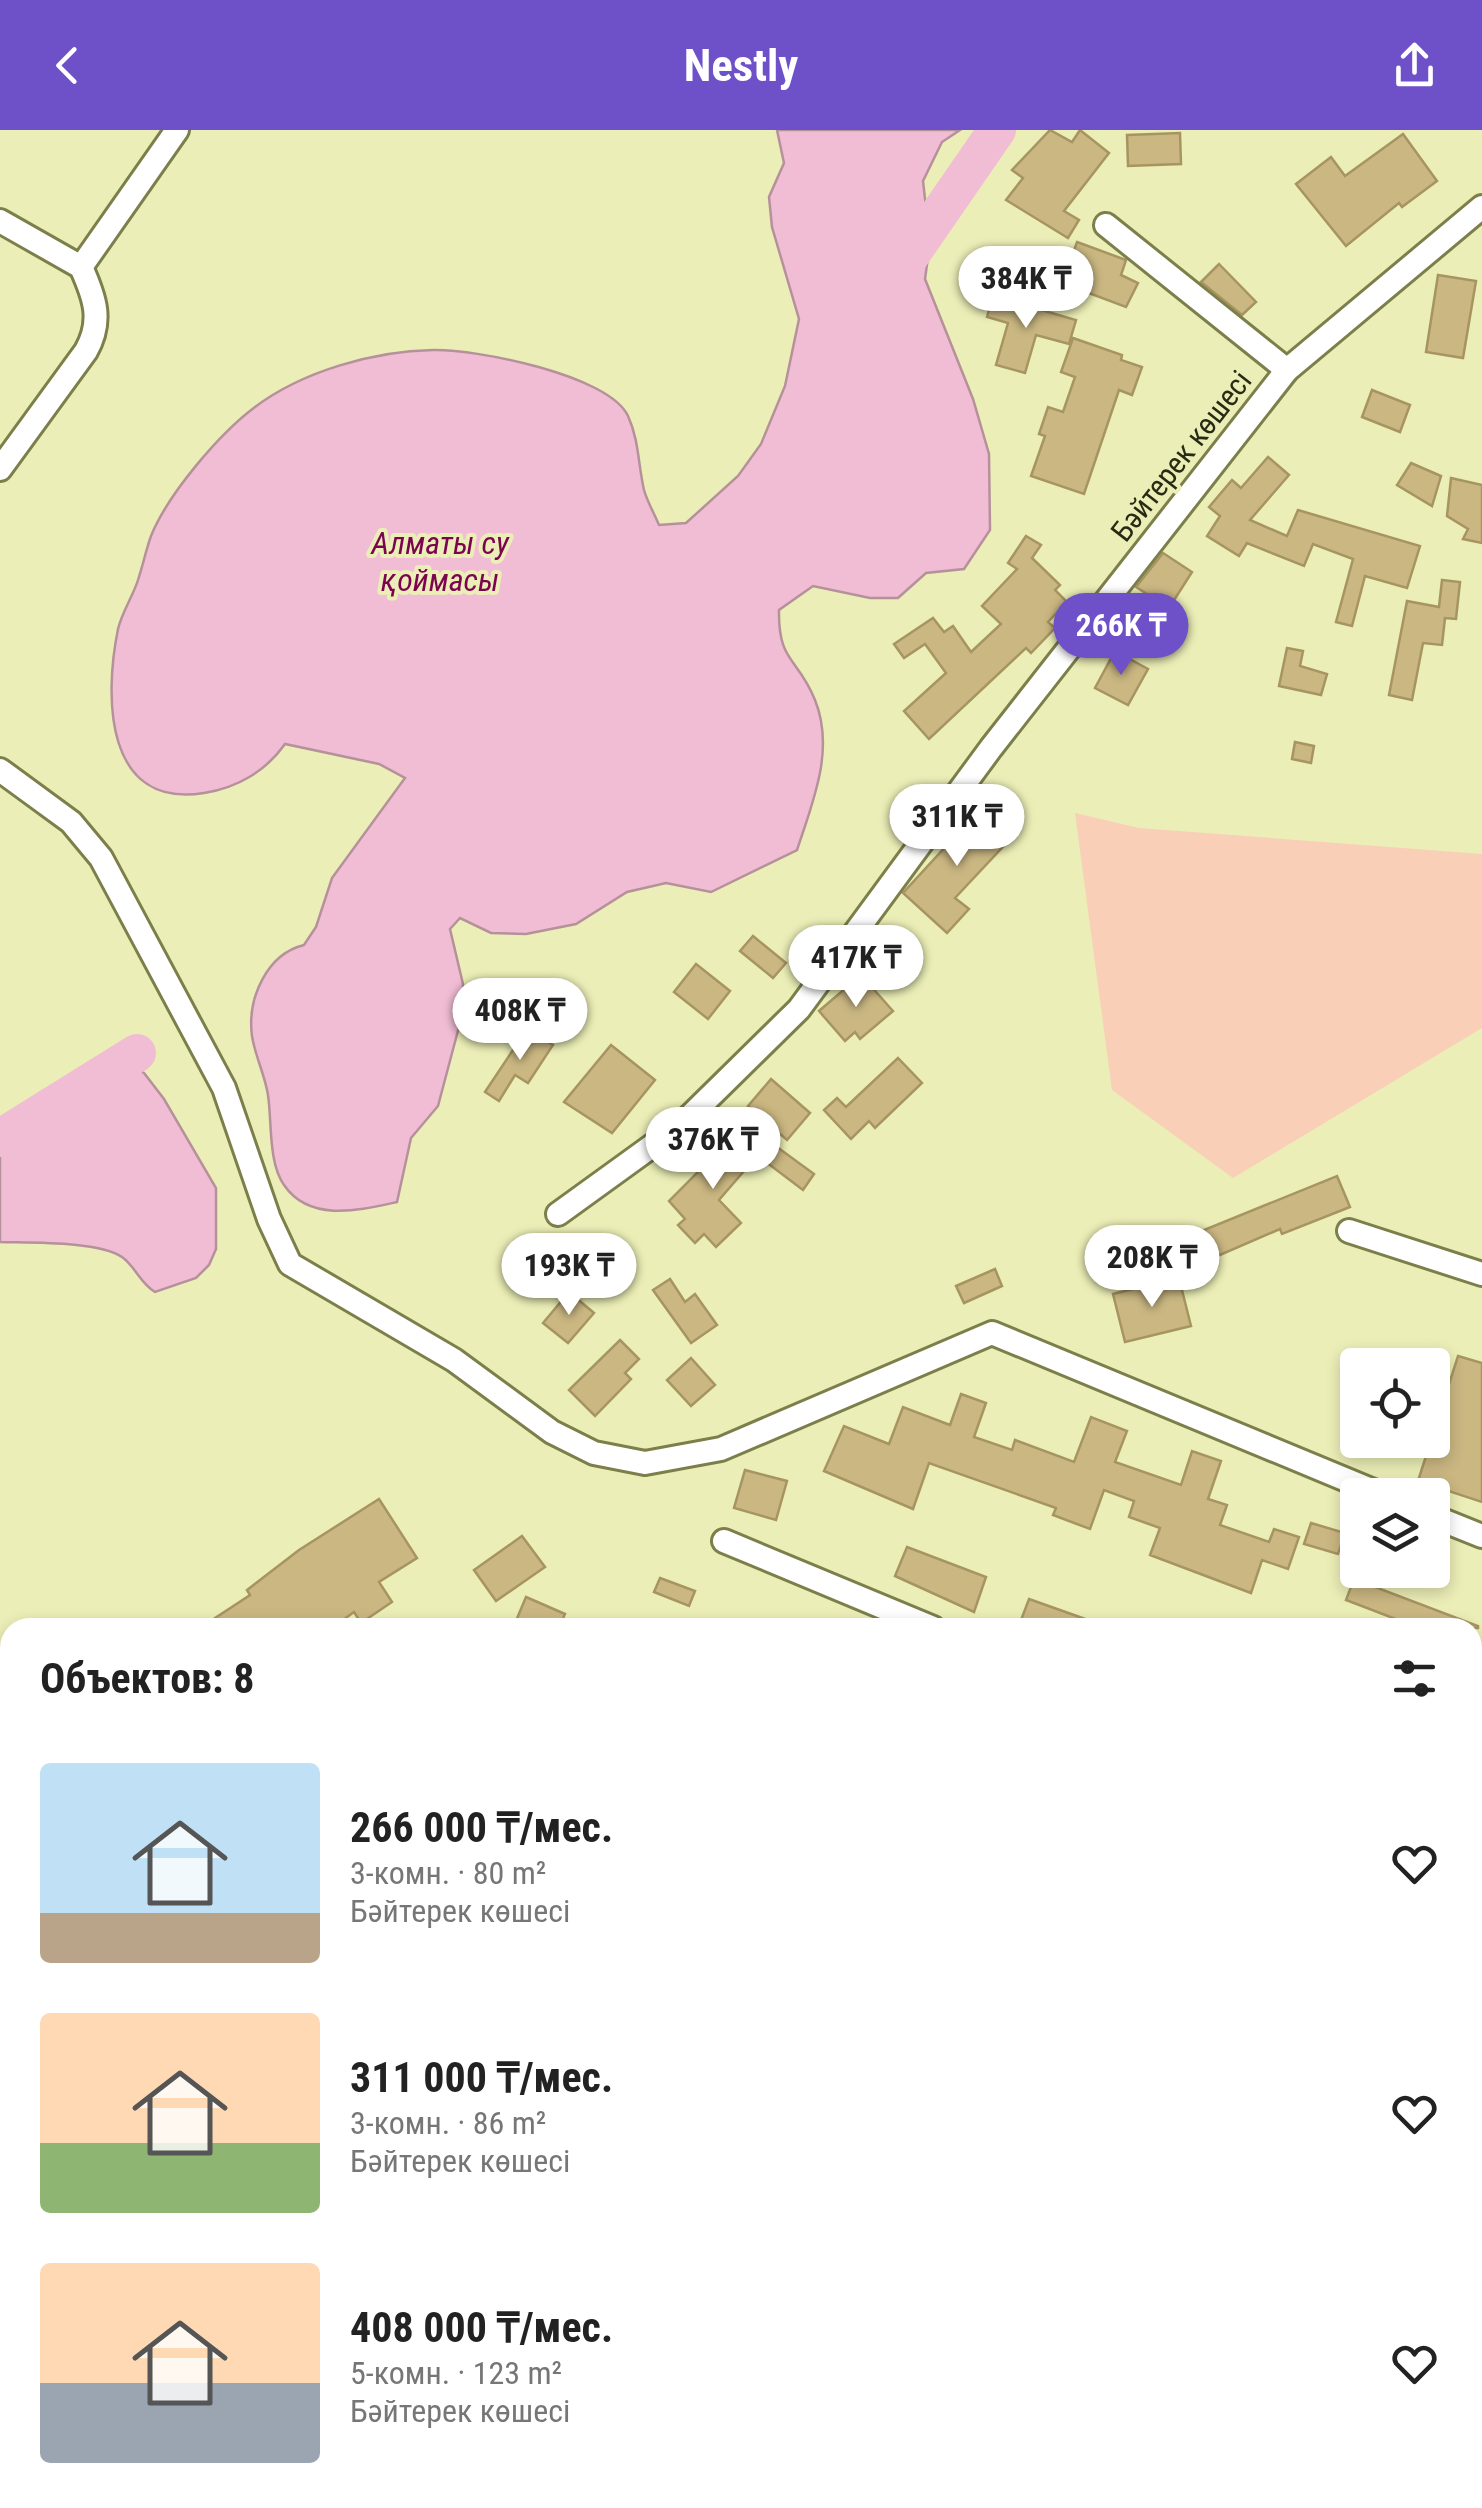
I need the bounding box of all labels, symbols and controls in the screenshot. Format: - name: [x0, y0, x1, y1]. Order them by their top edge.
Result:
- icon: back: [40, 38, 95, 93]
- icon: share: [1387, 38, 1442, 93]
- text: Nestly: [684, 39, 798, 92]
- pin: 384K ₸: [945, 246, 1107, 331]
- text: 384K ₸: [980, 259, 1072, 297]
- street label: Бәйтерек көшесі: [1104, 364, 1258, 548]
- water label: Алматы су қоймасы: [369, 524, 510, 599]
- pin: 266K ₸: [1040, 593, 1202, 678]
- text: 266K ₸: [1075, 606, 1167, 644]
- pin: 311K ₸: [876, 784, 1038, 869]
- text: 311K ₸: [911, 797, 1003, 835]
- pin: 417K ₸: [775, 925, 937, 1010]
- text: 417K ₸: [810, 938, 902, 976]
- pin: 408K ₸: [439, 978, 601, 1063]
- text: 408K ₸: [474, 991, 566, 1029]
- pin: 376K ₸: [632, 1107, 794, 1192]
- text: 376K ₸: [667, 1120, 759, 1158]
- pin: 208K ₸: [1071, 1225, 1233, 1310]
- pin: 193K ₸: [488, 1233, 650, 1318]
- text: 208K ₸: [1106, 1238, 1198, 1276]
- text: 193K ₸: [523, 1246, 615, 1284]
- map controls: [1340, 1348, 1450, 1588]
- button: locate: [1340, 1348, 1450, 1458]
- button: layers: [1340, 1478, 1450, 1588]
- icon: filters: [1387, 1651, 1442, 1706]
- text: Объектов: 8: [40, 1654, 254, 1703]
- icon: home: [120, 1803, 240, 1923]
- text: 266 000 ₸/мес.: [350, 1803, 613, 1852]
- icon: heart: [1387, 1836, 1442, 1891]
- text: 3-комн. · 80 m²: [350, 1854, 546, 1892]
- text: Бәйтерек көшесі: [350, 1892, 570, 1930]
- icon: home: [120, 2053, 240, 2173]
- text: 311 000 ₸/мес.: [350, 2053, 613, 2102]
- icon: heart: [1387, 2086, 1442, 2141]
- text: 3-комн. · 86 m²: [350, 2104, 546, 2142]
- text: Бәйтерек көшесі: [350, 2142, 570, 2180]
- icon: home: [120, 2303, 240, 2423]
- text: 408 000 ₸/мес.: [350, 2303, 613, 2352]
- icon: heart: [1387, 2336, 1442, 2391]
- text: 5-комн. · 123 m²: [350, 2354, 562, 2392]
- text: Бәйтерек көшесі: [350, 2392, 570, 2430]

